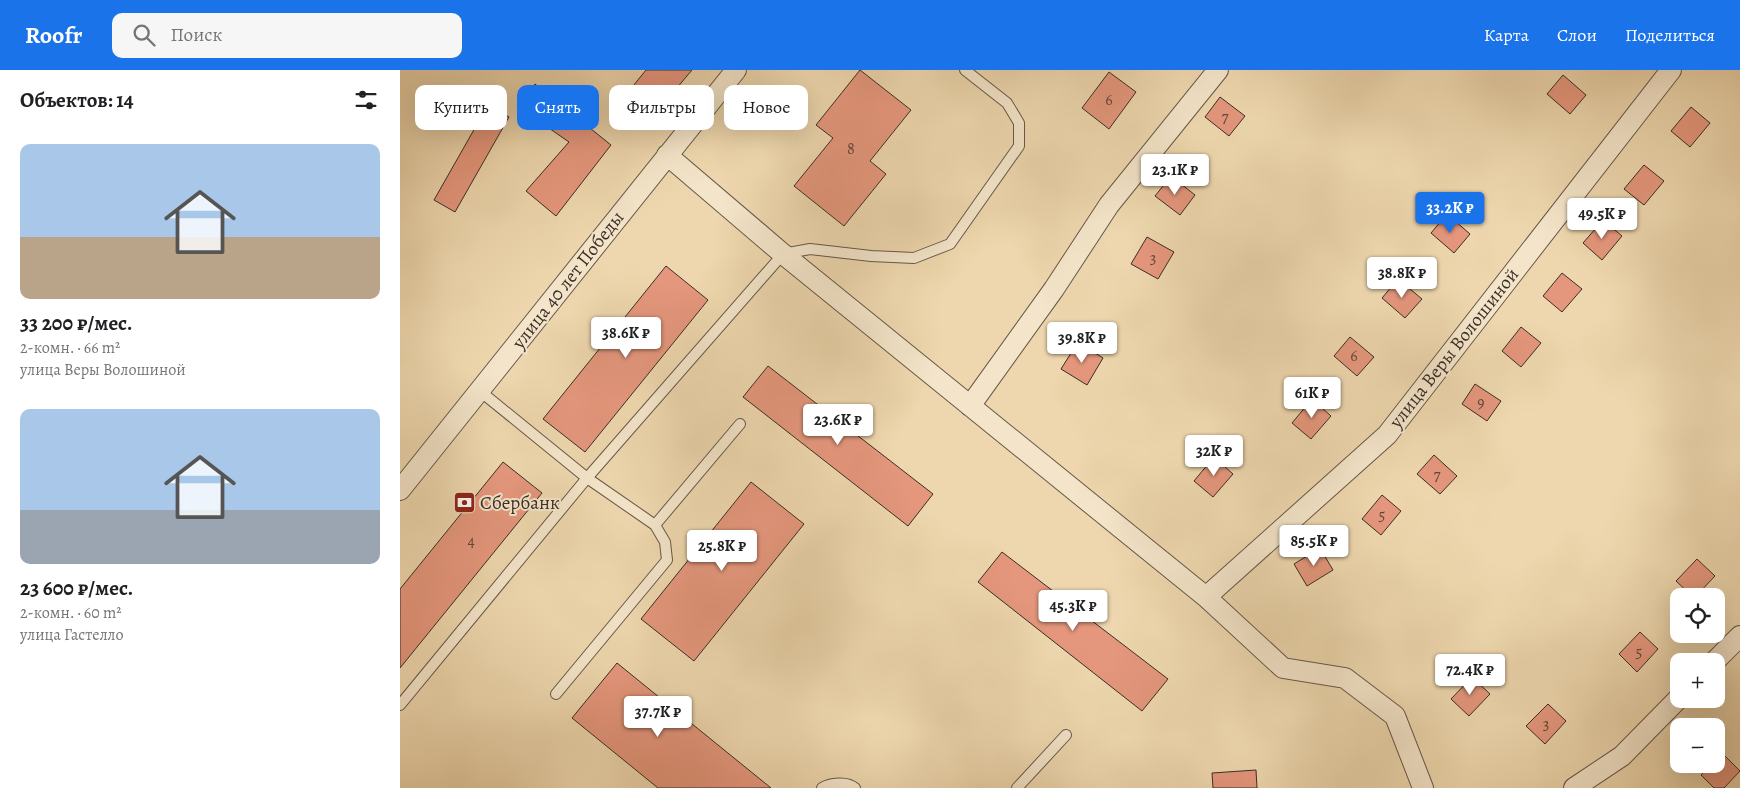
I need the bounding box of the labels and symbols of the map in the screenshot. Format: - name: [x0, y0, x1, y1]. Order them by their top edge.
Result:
- house number: 6: [1105, 89, 1113, 111]
- house number: 7: [1222, 106, 1229, 128]
- house number: 8: [847, 138, 855, 160]
- pin: 23.1K ₽: [1129, 154, 1221, 196]
- pin: 33.2K ₽: [1404, 191, 1496, 234]
- pin: 49.5K ₽: [1556, 198, 1648, 240]
- street label: улица 40 лет Победы: [505, 206, 630, 355]
- house number: 3: [1150, 247, 1156, 269]
- pin: 38.8K ₽: [1356, 256, 1448, 299]
- street label: улица Веры Волошиной: [1383, 262, 1525, 434]
- pin: 38.6K ₽: [580, 316, 672, 359]
- pin: 39.8K ₽: [1036, 322, 1128, 364]
- house number: 6: [1350, 345, 1358, 367]
- pin: 61K ₽: [1277, 376, 1347, 419]
- house number: 9: [1477, 392, 1485, 414]
- pin: 23.6K ₽: [792, 404, 884, 446]
- pin: 32K ₽: [1179, 434, 1249, 477]
- house number: 7: [1434, 464, 1441, 486]
- place label: Сбербанк: [480, 490, 560, 516]
- bank icon: Сбербанк: [452, 491, 476, 515]
- house number: 5: [1379, 504, 1386, 526]
- pin: 85.5K ₽: [1268, 524, 1360, 567]
- house number: 4: [467, 530, 475, 552]
- pin: 25.8K ₽: [676, 530, 768, 572]
- pin: 45.3K ₽: [1027, 590, 1119, 632]
- house number: 5: [1636, 641, 1643, 663]
- pin: 72.4K ₽: [1424, 654, 1516, 696]
- pin: 37.7K ₽: [612, 696, 704, 738]
- house number: 3: [1543, 713, 1549, 735]

